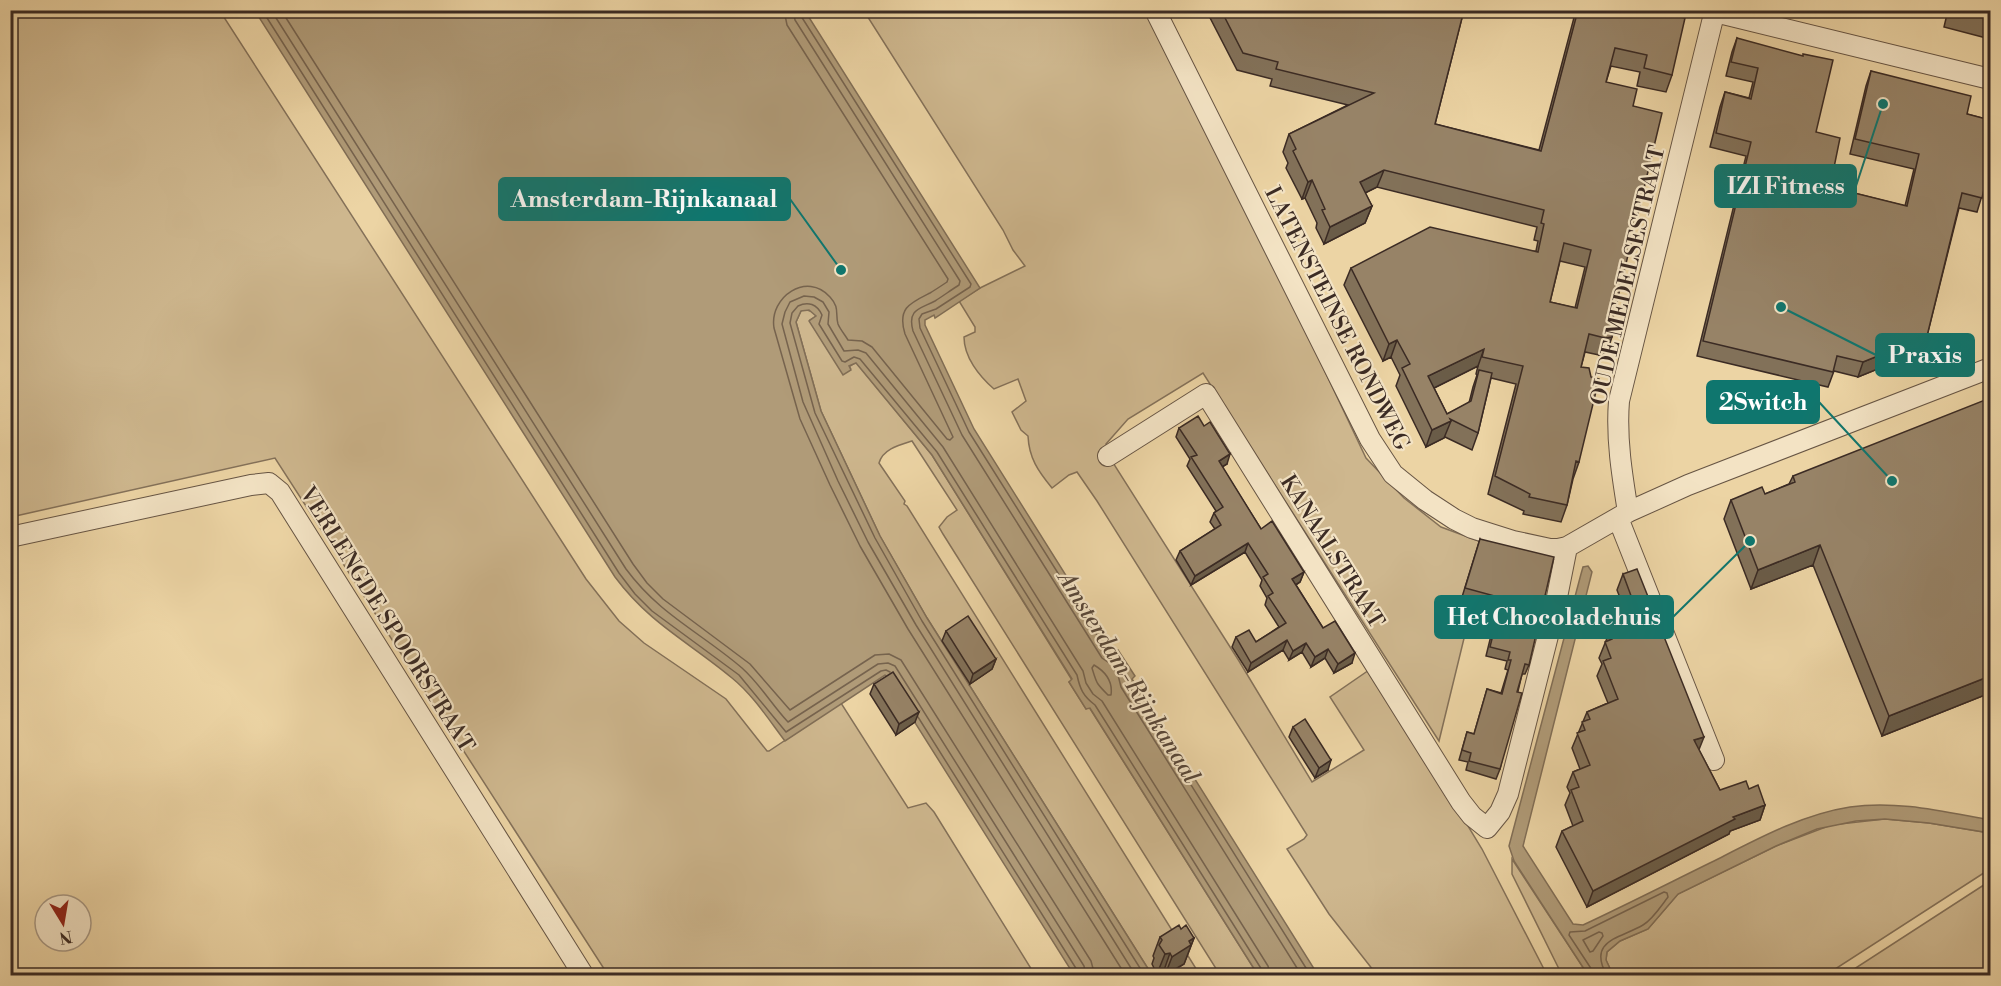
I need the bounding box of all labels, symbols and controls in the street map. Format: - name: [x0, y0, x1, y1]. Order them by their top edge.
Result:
- street label: OUDE MEDELSESTRAAT: [1585, 143, 1672, 408]
- callout: IZI Fitness: [1715, 165, 1856, 207]
- text: IZI Fitness: [1727, 172, 1845, 202]
- callout: Amsterdam-Rijnkanaal: [499, 178, 790, 220]
- street label: LATENSTEINSE RONDWEG: [1258, 182, 1415, 455]
- text: Amsterdam-Rijnkanaal: [510, 185, 778, 215]
- callout: Praxis: [1876, 334, 1974, 376]
- text: Praxis: [1888, 341, 1962, 371]
- callout: 2Switch: [1707, 381, 1819, 423]
- text: 2Switch: [1719, 388, 1807, 418]
- street label: KANAALSTRAAT: [1274, 470, 1390, 633]
- street label: VERLENGDE SPOORSTRAAT: [293, 481, 480, 758]
- water label: Amsterdam-Rijnkanaal: [1049, 563, 1206, 789]
- callout: Het Chocoladehuis: [1435, 596, 1673, 638]
- text: Het Chocoladehuis: [1447, 603, 1661, 633]
- north arrow: [33, 893, 93, 953]
- text: N: [57, 926, 74, 948]

